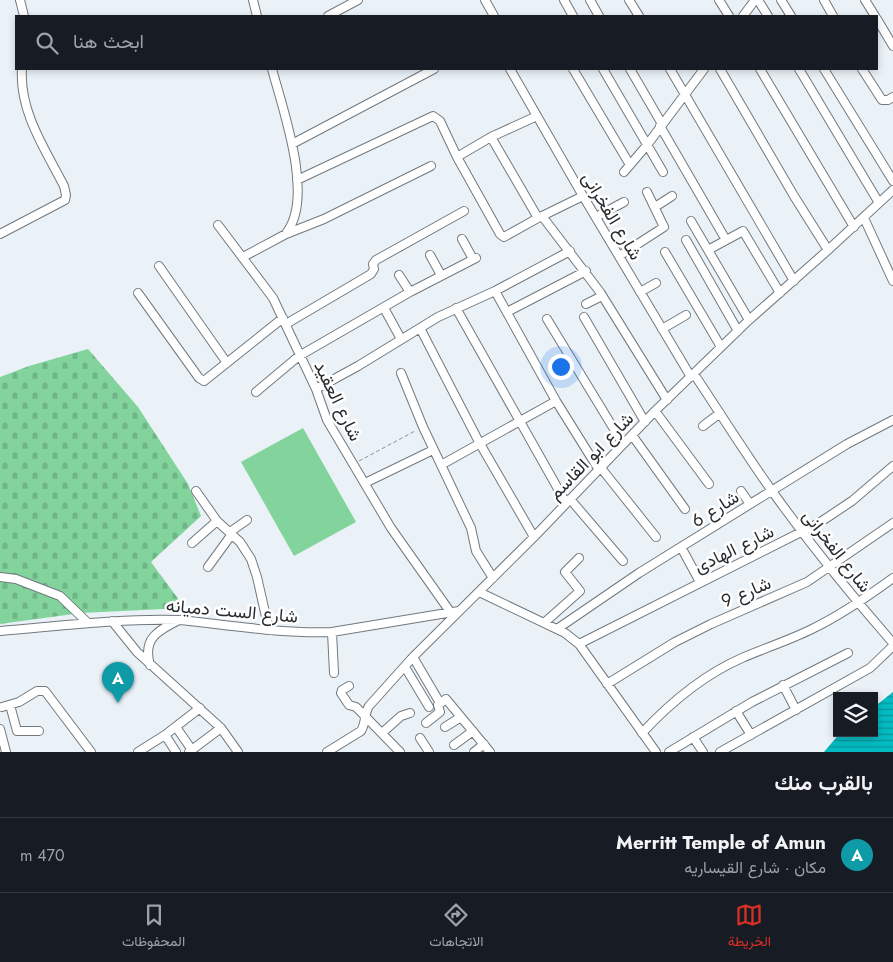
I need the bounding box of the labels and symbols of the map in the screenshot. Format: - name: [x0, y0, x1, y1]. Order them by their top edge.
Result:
- street label: شارع الفخرانى: [575, 167, 649, 265]
- your location: [548, 354, 574, 380]
- street label: شارع العقيد: [307, 357, 369, 445]
- street label: شارع ابو القاسم: [542, 406, 640, 506]
- street label: شارع 6: [686, 484, 744, 534]
- street label: شارع الفخرانى: [796, 504, 878, 598]
- street label: شارع الهادى: [690, 518, 778, 580]
- street label: شارع 9: [717, 570, 775, 614]
- street label: شارع الست دميانه: [165, 592, 299, 630]
- pin: A: [102, 662, 134, 703]

